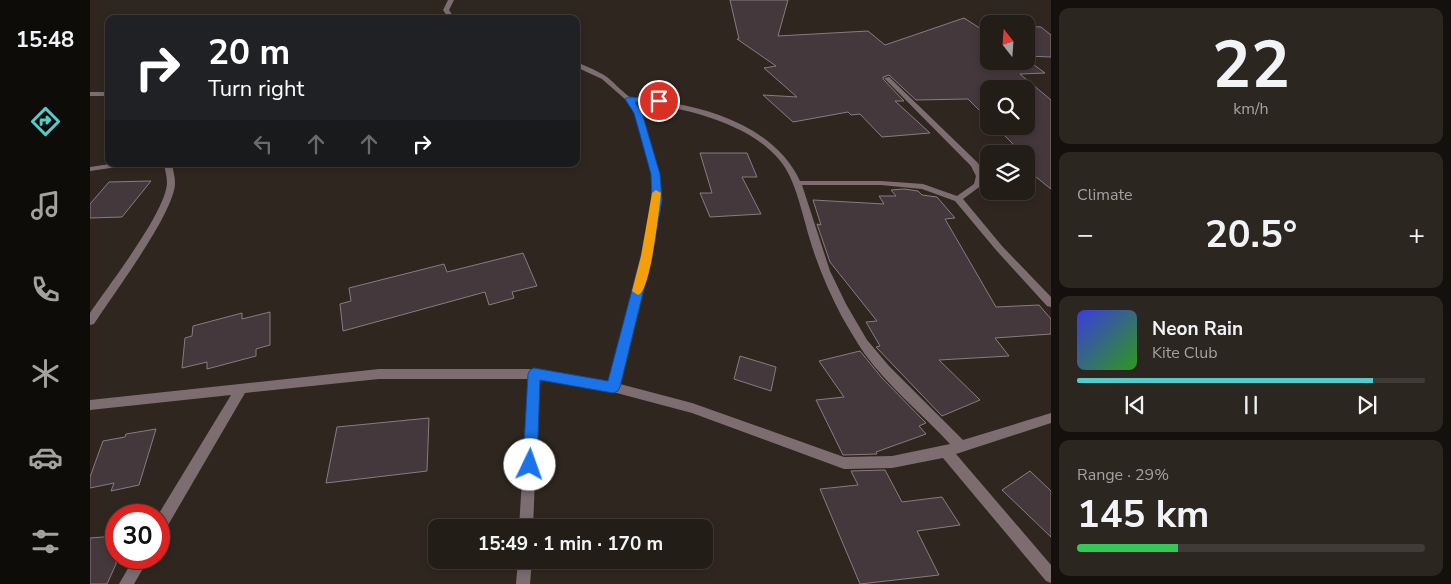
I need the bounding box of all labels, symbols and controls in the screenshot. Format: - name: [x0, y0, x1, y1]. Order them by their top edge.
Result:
- north arrow: [980, 15, 1035, 70]
- map controls: [980, 15, 1035, 200]
- text: 22: [1212, 21, 1290, 110]
- text: 15:48: [16, 25, 74, 55]
- text: 20 m: [208, 29, 290, 76]
- icon: right: [125, 35, 190, 100]
- text: Turn right: [208, 74, 304, 104]
- pin: [638, 80, 680, 122]
- button: search: [980, 80, 1035, 135]
- icon: arrive: [645, 87, 673, 115]
- text: km/h: [1233, 98, 1269, 120]
- icon: directions: [28, 104, 63, 139]
- icon: left: [249, 130, 277, 158]
- icon: ahead: [302, 130, 330, 158]
- icon: ahead: [355, 130, 383, 158]
- icon: right: [408, 130, 436, 158]
- button: layers: [980, 145, 1035, 200]
- text: Climate: [1077, 184, 1132, 206]
- icon: music: [28, 188, 63, 223]
- text: 20.5°: [1205, 209, 1297, 260]
- text: −: [1077, 216, 1094, 254]
- text: +: [1408, 216, 1425, 254]
- icon: phone: [28, 272, 63, 307]
- text: Neon Rain: [1152, 316, 1243, 342]
- text: Kite Club: [1152, 342, 1218, 364]
- icon: climate: [28, 356, 63, 391]
- icon: previous: [1121, 391, 1149, 419]
- icon: pause: [1237, 391, 1265, 419]
- icon: next: [1353, 391, 1381, 419]
- position arrow: [503, 438, 555, 490]
- icon: car: [28, 440, 63, 475]
- text: Range · 29%: [1077, 464, 1169, 486]
- text: 145 km: [1077, 489, 1209, 540]
- speed limit sign: 30: [105, 504, 170, 569]
- icon: filters: [28, 524, 63, 559]
- text: 15:49 · 1 min · 170 m: [478, 531, 663, 557]

